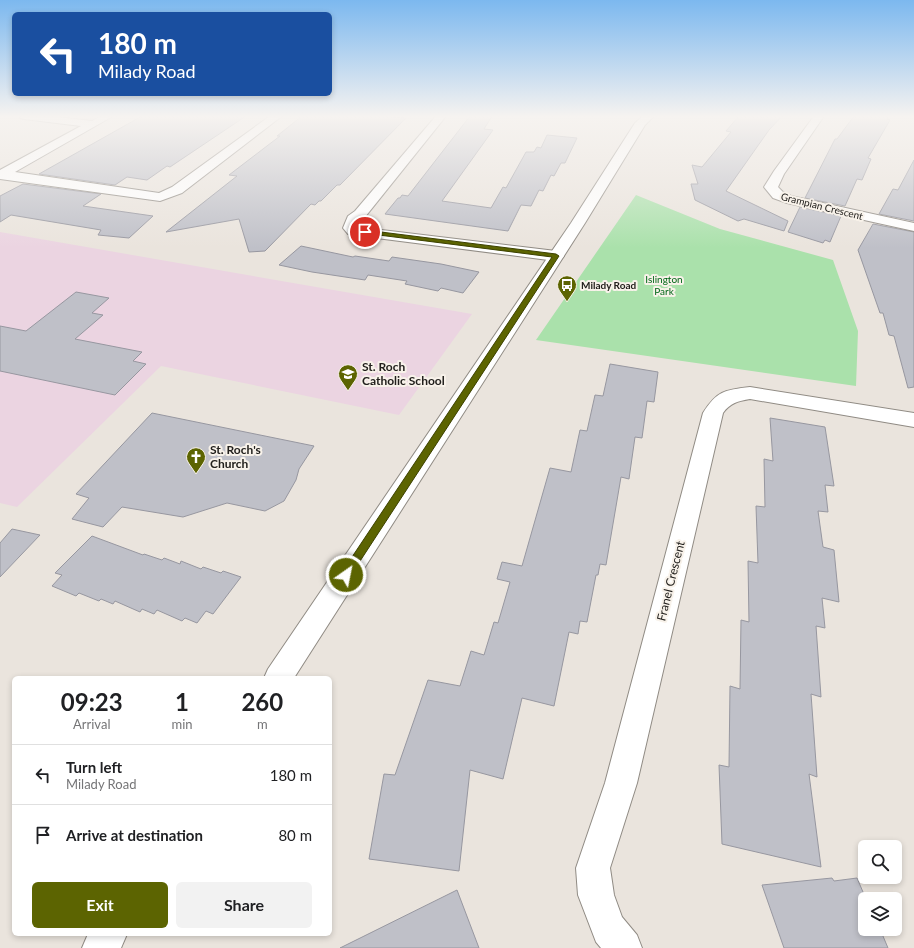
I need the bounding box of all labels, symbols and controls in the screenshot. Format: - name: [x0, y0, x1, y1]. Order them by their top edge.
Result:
- text: 180 m: [98, 26, 177, 60]
- icon: left: [32, 28, 84, 80]
- text: Milady Road: [98, 60, 196, 82]
- street label: Grampian Crescent: [780, 190, 865, 222]
- pin: [348, 215, 382, 249]
- icon: arrive: [354, 221, 376, 243]
- park label: Islington Park: [645, 273, 683, 297]
- bus stop icon: Milady Road: [556, 274, 578, 302]
- place label: Milady Road: [581, 279, 637, 291]
- place label: St. Roch Catholic School: [362, 359, 445, 388]
- school or university icon: St. Roch Catholic School: [337, 363, 359, 391]
- place label: St. Roch's Church: [210, 442, 261, 471]
- church icon: St. Roch's Church: [185, 446, 207, 474]
- street label: Franel Crescent: [653, 539, 688, 622]
- position arrow: [325, 554, 367, 596]
- text: 09:23: [61, 687, 123, 716]
- text: 1: [175, 687, 189, 716]
- text: 260: [241, 687, 283, 716]
- text: Arrival: [73, 716, 110, 732]
- text: min: [172, 716, 193, 732]
- text: m: [257, 716, 268, 732]
- text: Turn left: [66, 758, 122, 776]
- icon: left: [32, 764, 54, 786]
- text: 180 m: [270, 766, 312, 784]
- text: Milady Road: [66, 776, 136, 792]
- icon: arrive: [32, 824, 54, 846]
- text: Arrive at destination: [66, 826, 203, 844]
- text: 80 m: [278, 826, 312, 844]
- map controls: [858, 840, 902, 936]
- button: search: [858, 840, 902, 884]
- button: Exit: [32, 882, 168, 928]
- button: Share: [176, 882, 312, 928]
- button: layers: [858, 892, 902, 936]

